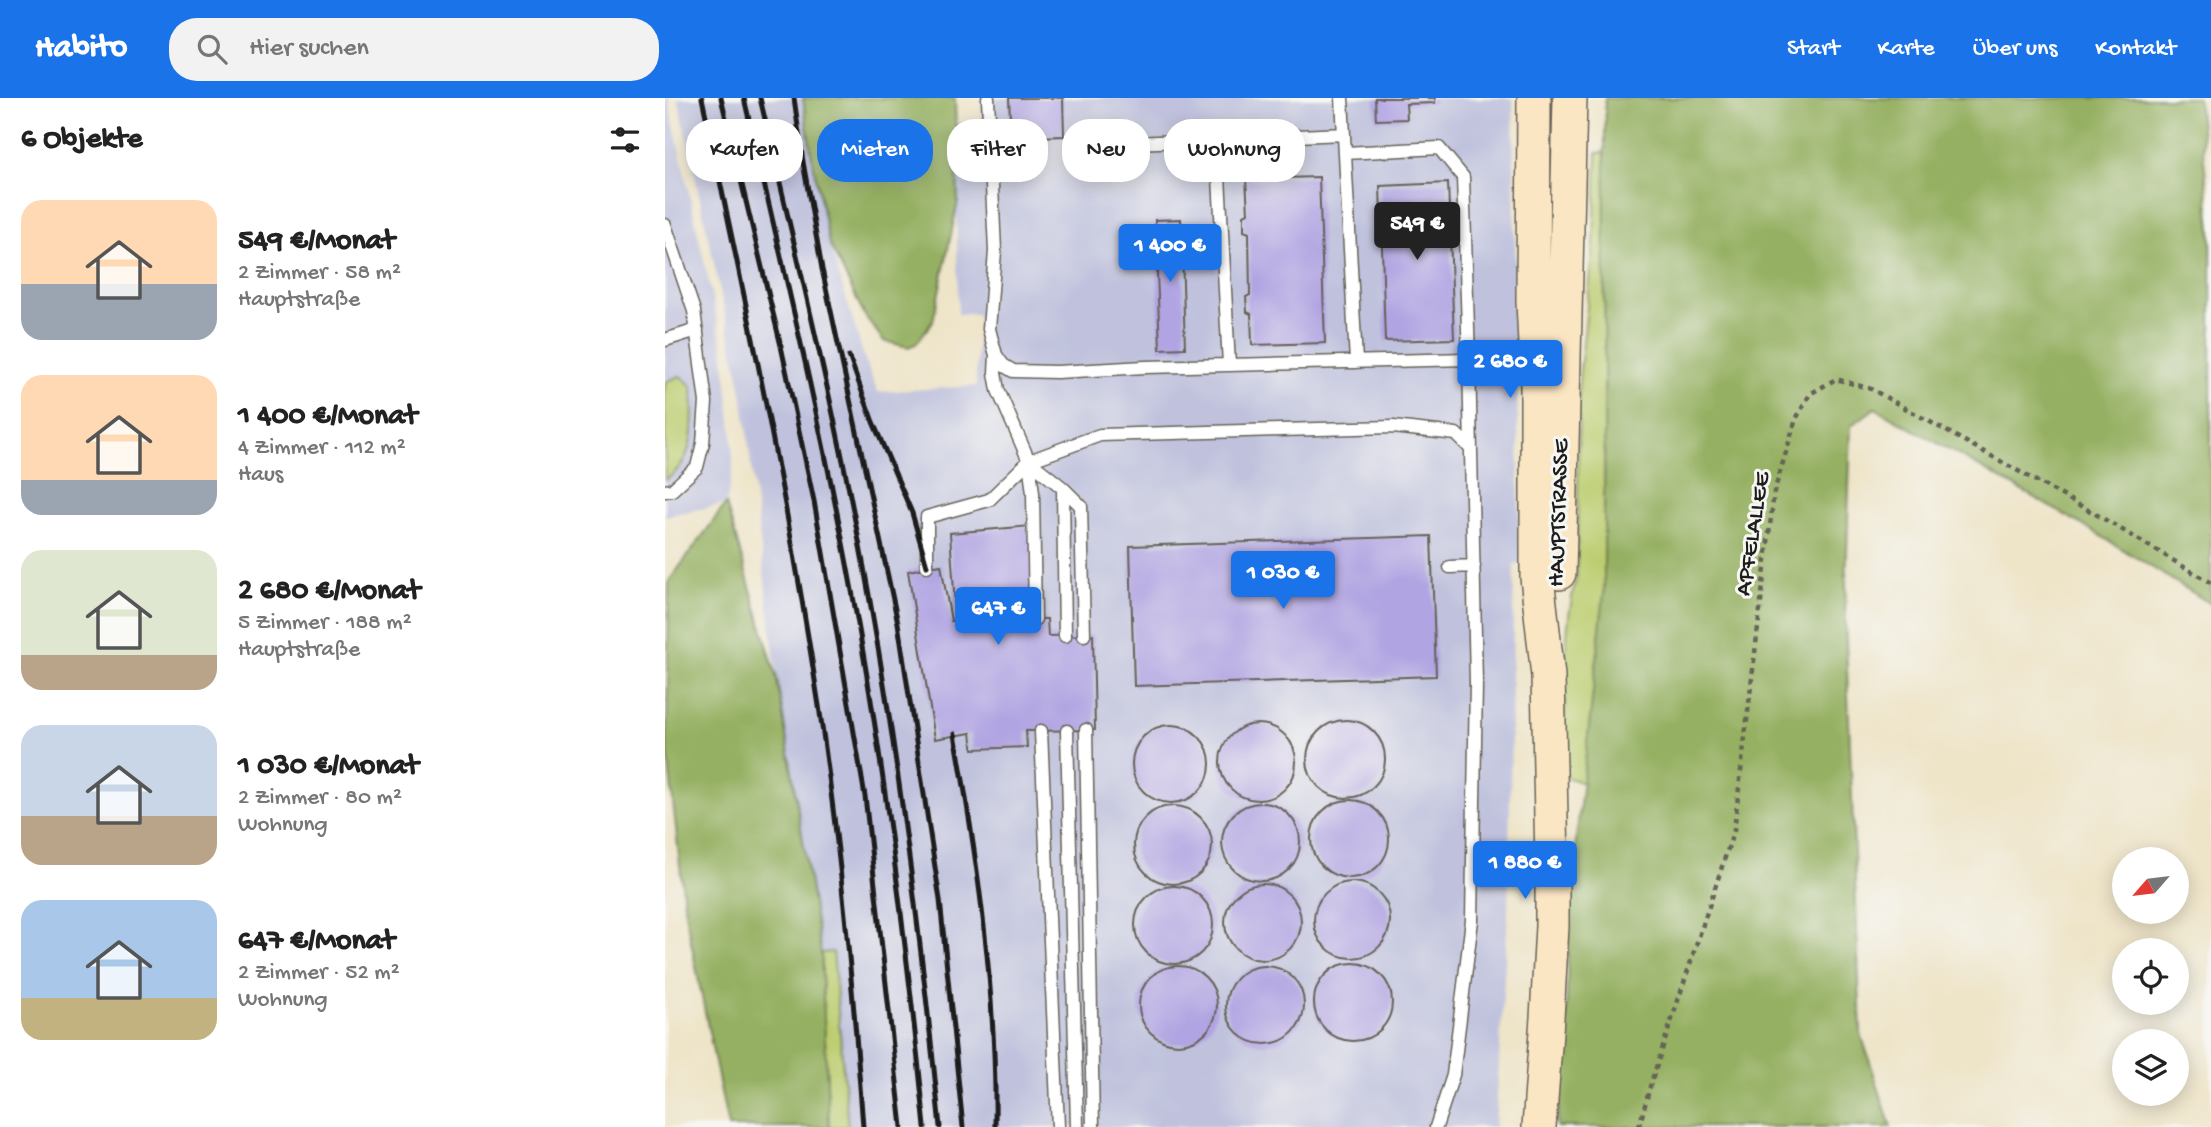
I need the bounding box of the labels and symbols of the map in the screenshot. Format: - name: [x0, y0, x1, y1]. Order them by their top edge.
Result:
- pin: 549 €: [1368, 202, 1466, 262]
- pin: 1 400 €: [1105, 225, 1235, 284]
- pin: 2 680 €: [1445, 341, 1575, 400]
- street label: HAUPTSTRASSE: [1543, 437, 1577, 588]
- street label: APFELALLEE: [1730, 469, 1778, 598]
- pin: 1 030 €: [1218, 552, 1348, 611]
- pin: 647 €: [949, 588, 1047, 647]
- pin: 1 880 €: [1460, 842, 1590, 901]
- north arrow: [2112, 847, 2189, 924]

